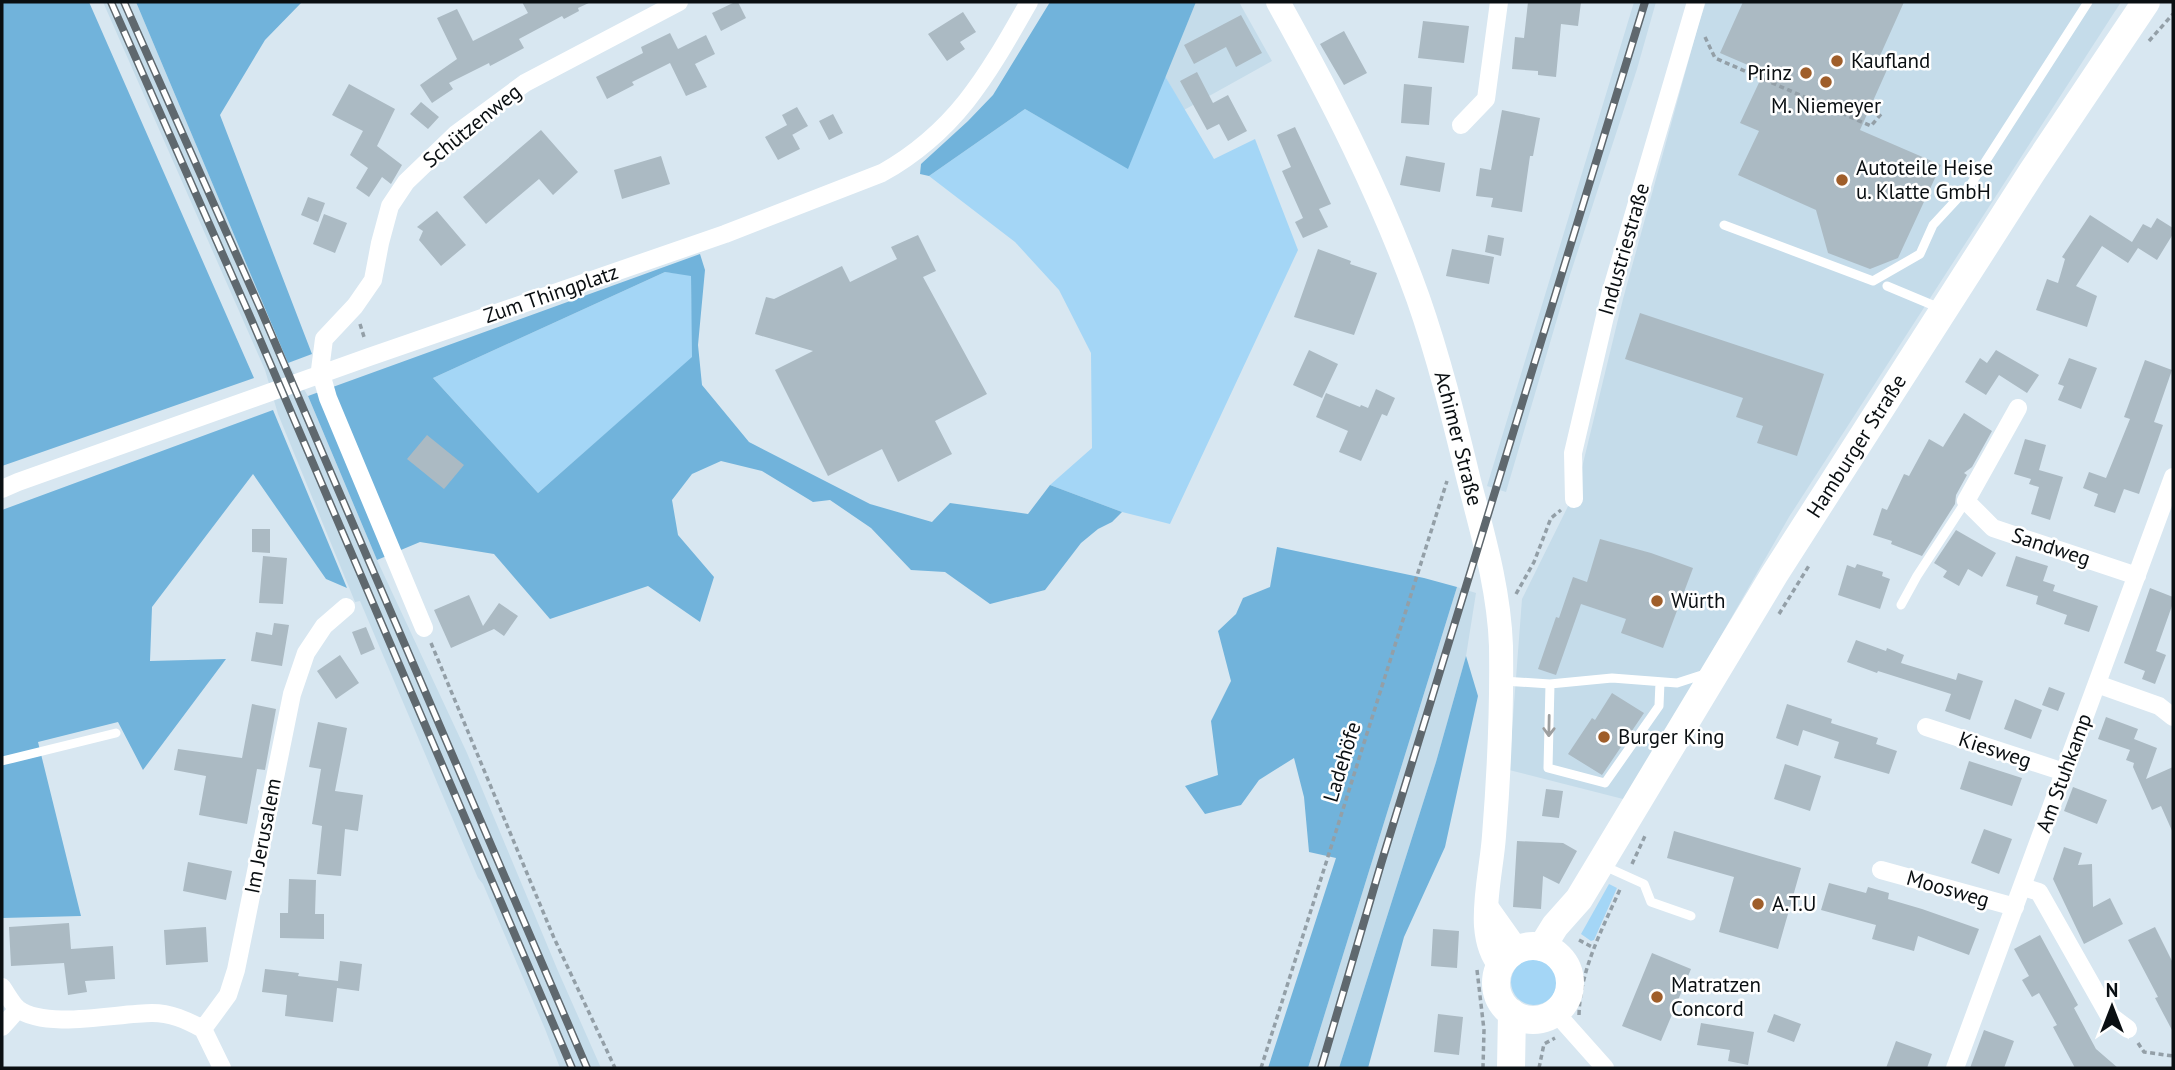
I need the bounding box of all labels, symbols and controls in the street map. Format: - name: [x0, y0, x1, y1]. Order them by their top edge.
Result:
- place label: Kaufland: [1851, 47, 1930, 74]
- marker: Kaufland: [1829, 53, 1845, 69]
- place label: Prinz: [1747, 59, 1792, 86]
- marker: Prinz: [1798, 65, 1814, 81]
- marker: M. Niemeyer: [1818, 74, 1834, 90]
- street label: Schützenweg: [417, 78, 526, 173]
- place label: M. Niemeyer: [1771, 92, 1881, 119]
- place label: Autoteile Heise u. Klatte GmbH: [1856, 154, 1993, 205]
- marker: Autoteile Heise u. Klatte GmbH: [1834, 172, 1850, 188]
- street label: Industriestraße: [1592, 180, 1655, 318]
- street label: Zum Thingplatz: [480, 258, 622, 329]
- street label: Achimer Straße: [1429, 368, 1489, 509]
- street label: Hamburger Straße: [1800, 369, 1912, 523]
- street label: Sandweg: [2008, 521, 2094, 572]
- place label: Würth: [1671, 587, 1725, 614]
- marker: Würth: [1649, 593, 1665, 609]
- street label: Am Stuhkamp: [2029, 710, 2098, 836]
- one-way arrow: [1542, 714, 1556, 737]
- street label: Ladehöfe: [1317, 718, 1366, 805]
- place label: Burger King: [1618, 723, 1725, 750]
- street label: Kiesweg: [1955, 725, 2035, 774]
- marker: Burger King: [1596, 729, 1612, 745]
- street label: Im Jerusalem: [238, 776, 287, 896]
- street label: Moosweg: [1904, 864, 1993, 913]
- place label: A.T.U: [1772, 890, 1816, 917]
- marker: A.T.U: [1750, 896, 1766, 912]
- place label: Matratzen Concord: [1671, 971, 1761, 1022]
- north arrow: [2077, 972, 2147, 1042]
- text: N: [2106, 978, 2118, 1002]
- marker: Matratzen Concord: [1649, 989, 1665, 1005]

